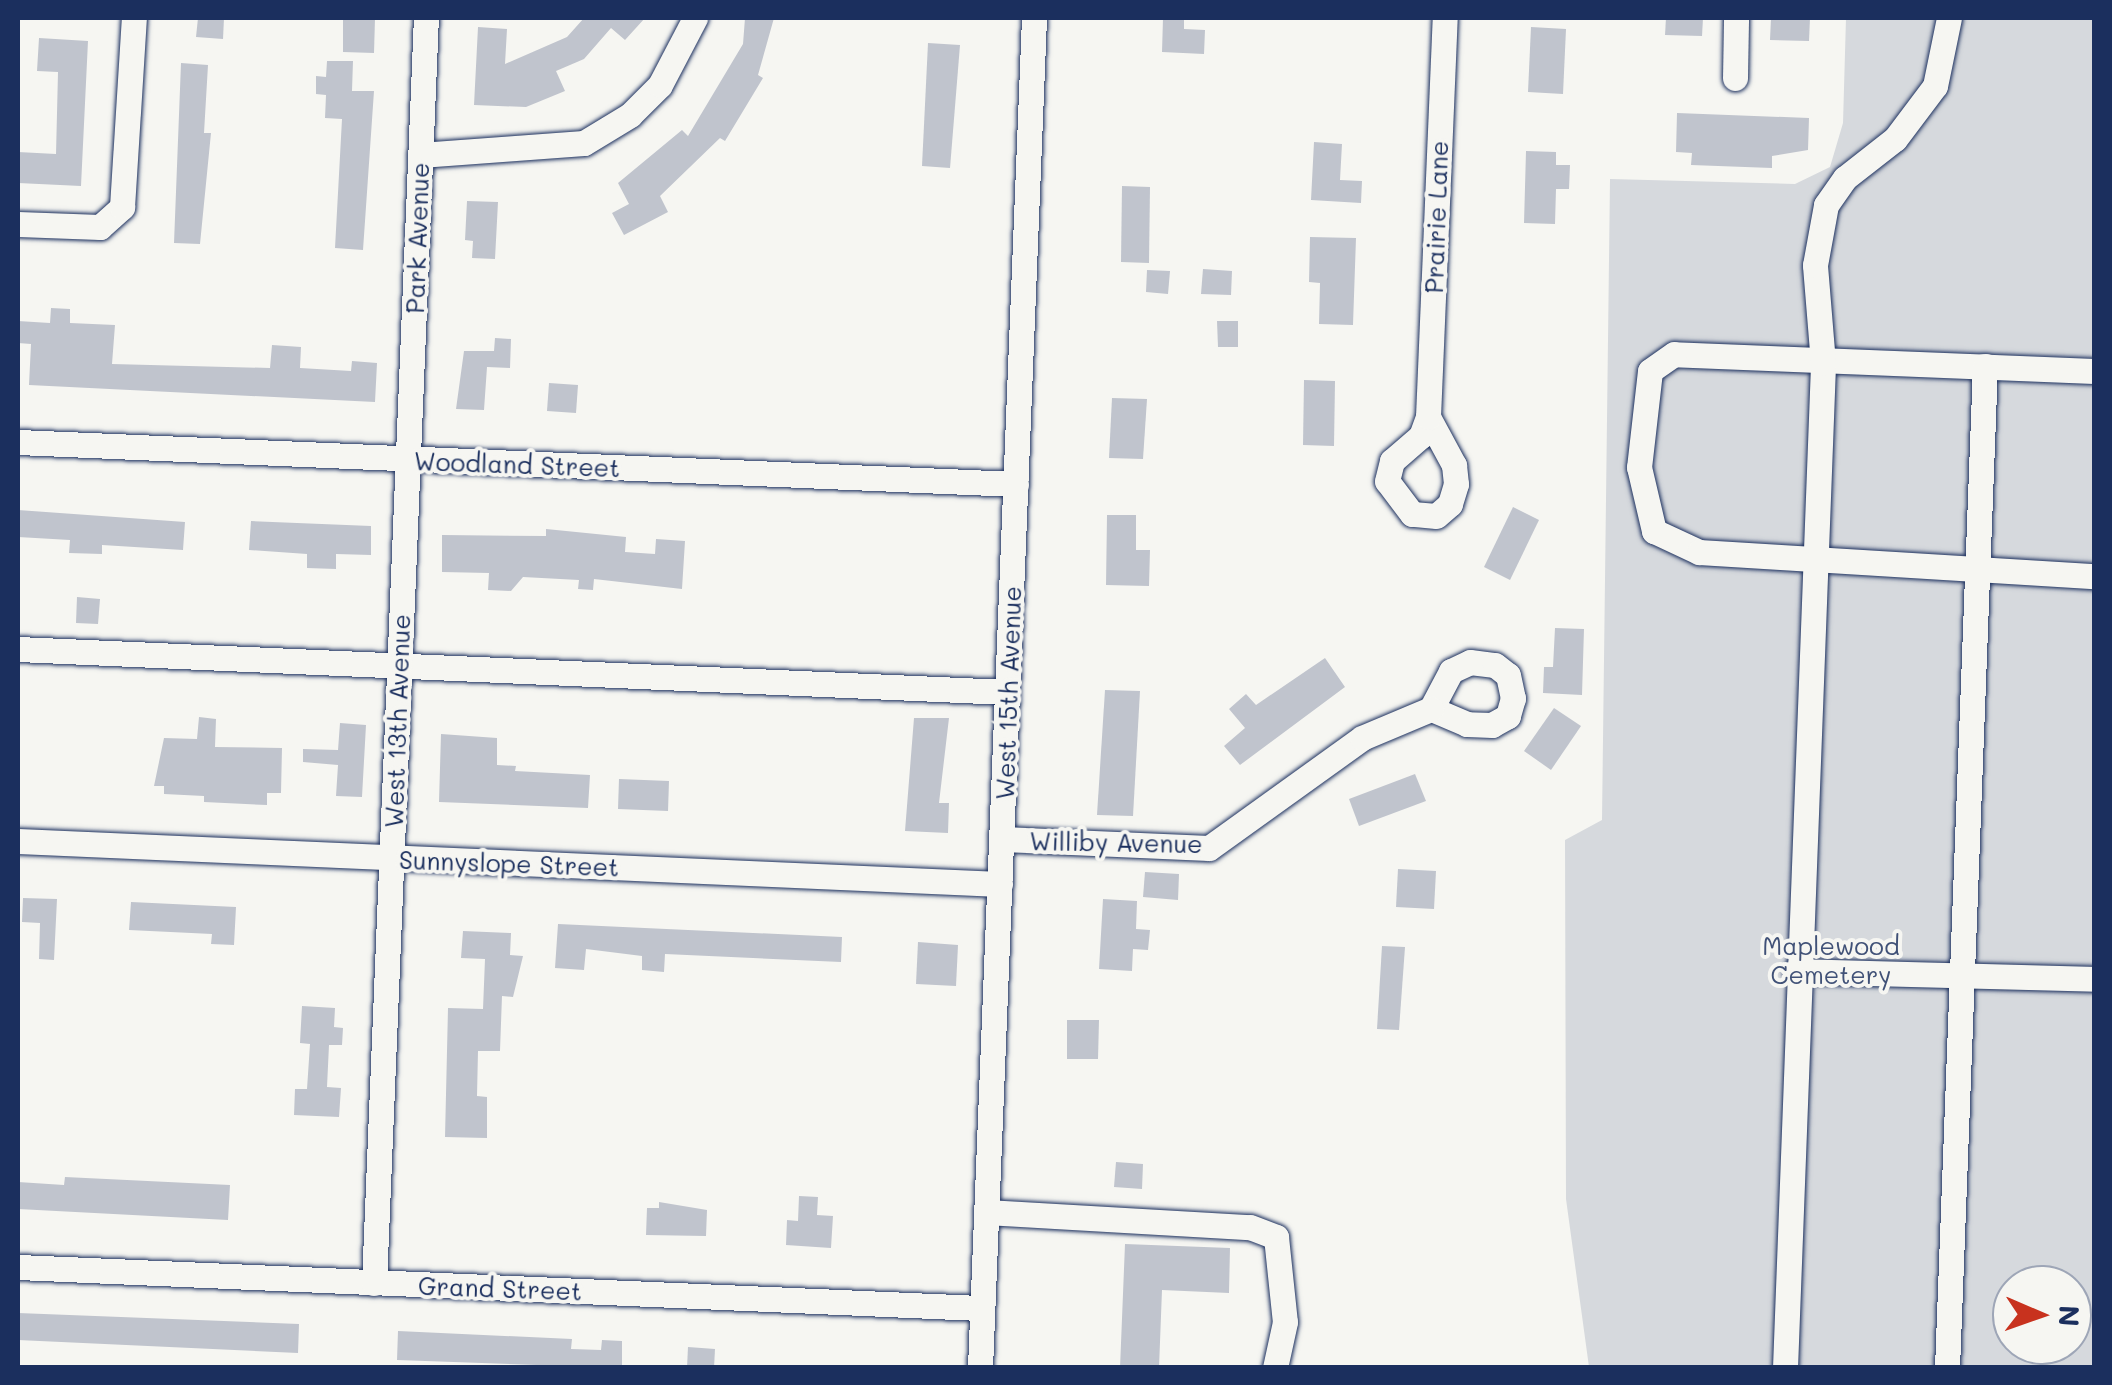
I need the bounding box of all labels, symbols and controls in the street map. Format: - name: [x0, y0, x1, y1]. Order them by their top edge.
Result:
- street label: Prairie Lane: [1418, 140, 1454, 294]
- street label: Park Avenue: [399, 162, 435, 314]
- street label: Woodland Street: [413, 445, 621, 483]
- street label: West 15th Avenue: [989, 586, 1027, 800]
- street label: West 13th Avenue: [378, 614, 416, 828]
- street label: Williby Avenue: [1029, 825, 1203, 859]
- street label: Sunnyslope Street: [398, 844, 620, 882]
- park label: Maplewood Cemetery: [1762, 931, 1900, 990]
- north arrow: [1992, 1265, 2092, 1365]
- street label: Grand Street: [418, 1270, 582, 1306]
- text: N: [2052, 1305, 2088, 1327]

